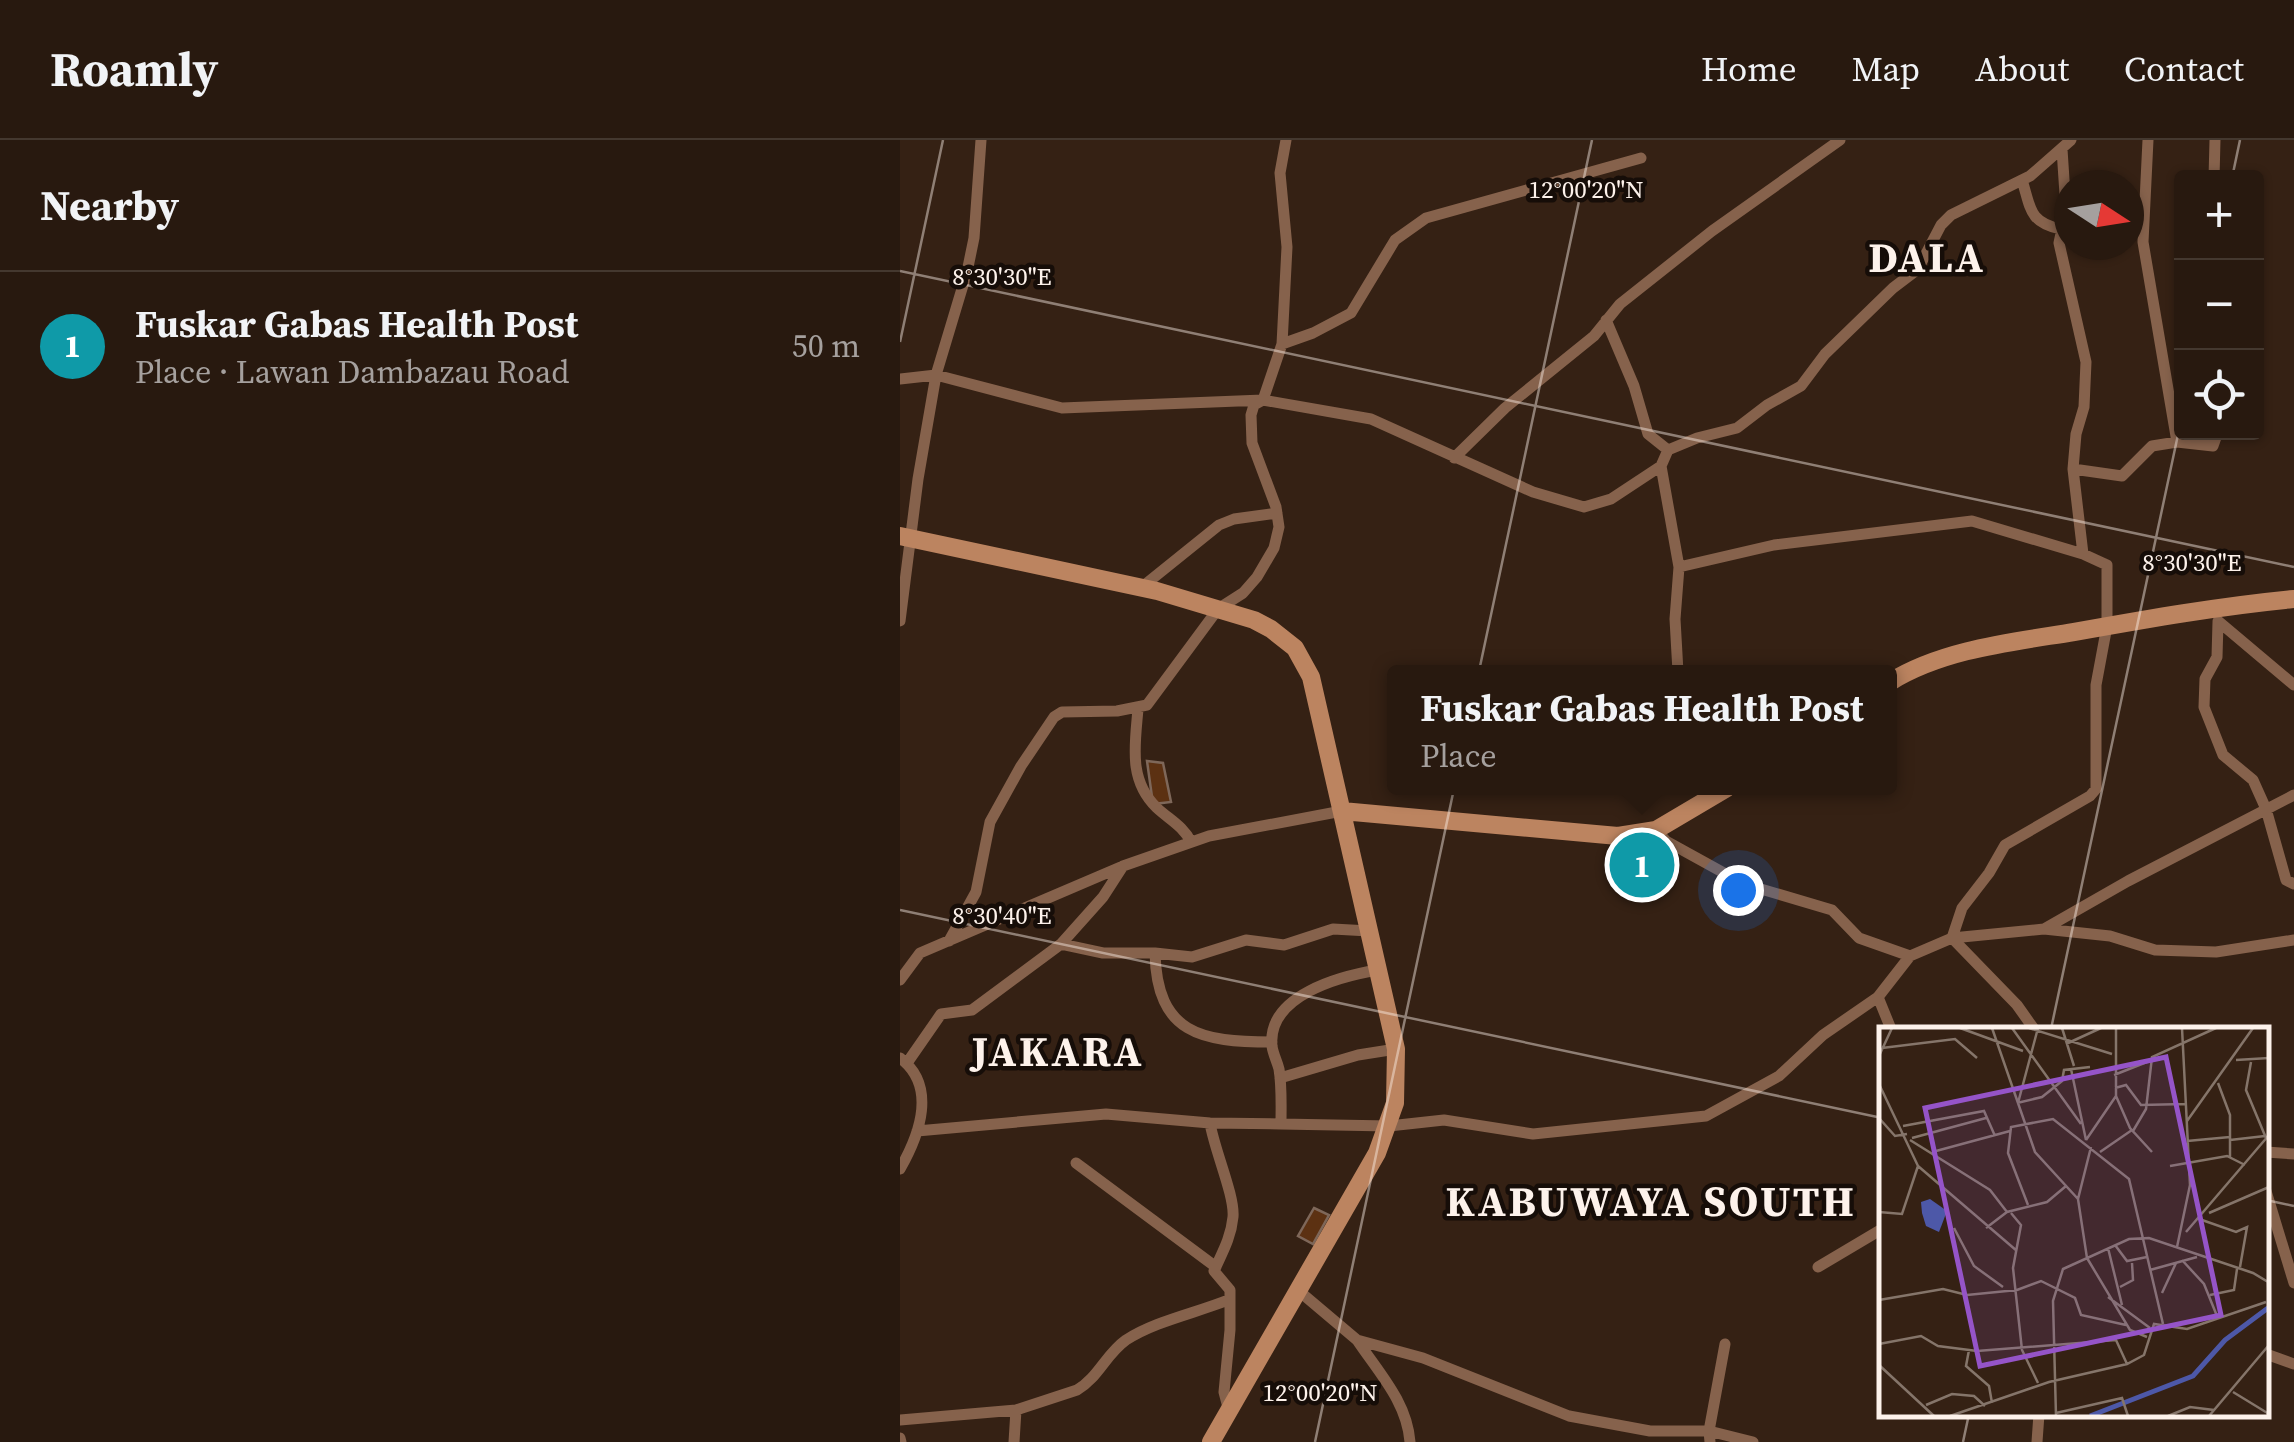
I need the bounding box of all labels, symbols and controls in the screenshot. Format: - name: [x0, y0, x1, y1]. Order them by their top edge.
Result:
- text: Roamly: [50, 36, 218, 102]
- text: Home: [1701, 45, 1797, 93]
- text: Map: [1852, 45, 1920, 93]
- text: About: [1975, 45, 2069, 93]
- text: Contact: [2124, 45, 2244, 93]
- north arrow: [2054, 170, 2144, 260]
- map controls: [2174, 170, 2264, 440]
- button: +: [2174, 170, 2264, 260]
- text: 12°00'20"N: [1528, 172, 1644, 206]
- text: Nearby: [40, 176, 179, 234]
- district label: DALA: [1868, 228, 1986, 286]
- text: 8°30'30"E: [952, 259, 1052, 293]
- button: −: [2174, 260, 2264, 350]
- text: Fuskar Gabas Health Post: [135, 298, 578, 350]
- text: 1: [64, 324, 81, 368]
- text: 50 m: [792, 324, 860, 368]
- text: Place · Lawan Dambazau Road: [135, 350, 569, 394]
- button: locate: [2174, 350, 2264, 440]
- text: 8°30'30"E: [2142, 545, 2242, 579]
- popup: [1387, 665, 1897, 795]
- text: Fuskar Gabas Health Post: [1420, 682, 1864, 734]
- text: Place: [1420, 734, 1497, 778]
- pin: 1: [1610, 828, 1674, 902]
- your location: [1713, 865, 1764, 916]
- text: 8°30'40"E: [952, 898, 1052, 932]
- district label: JAKARA: [969, 1022, 1144, 1080]
- inset map: [1879, 1027, 2269, 1417]
- district label: KABUWAYA SOUTH: [1446, 1172, 1856, 1230]
- text: 12°00'20"N: [1262, 1375, 1378, 1409]

